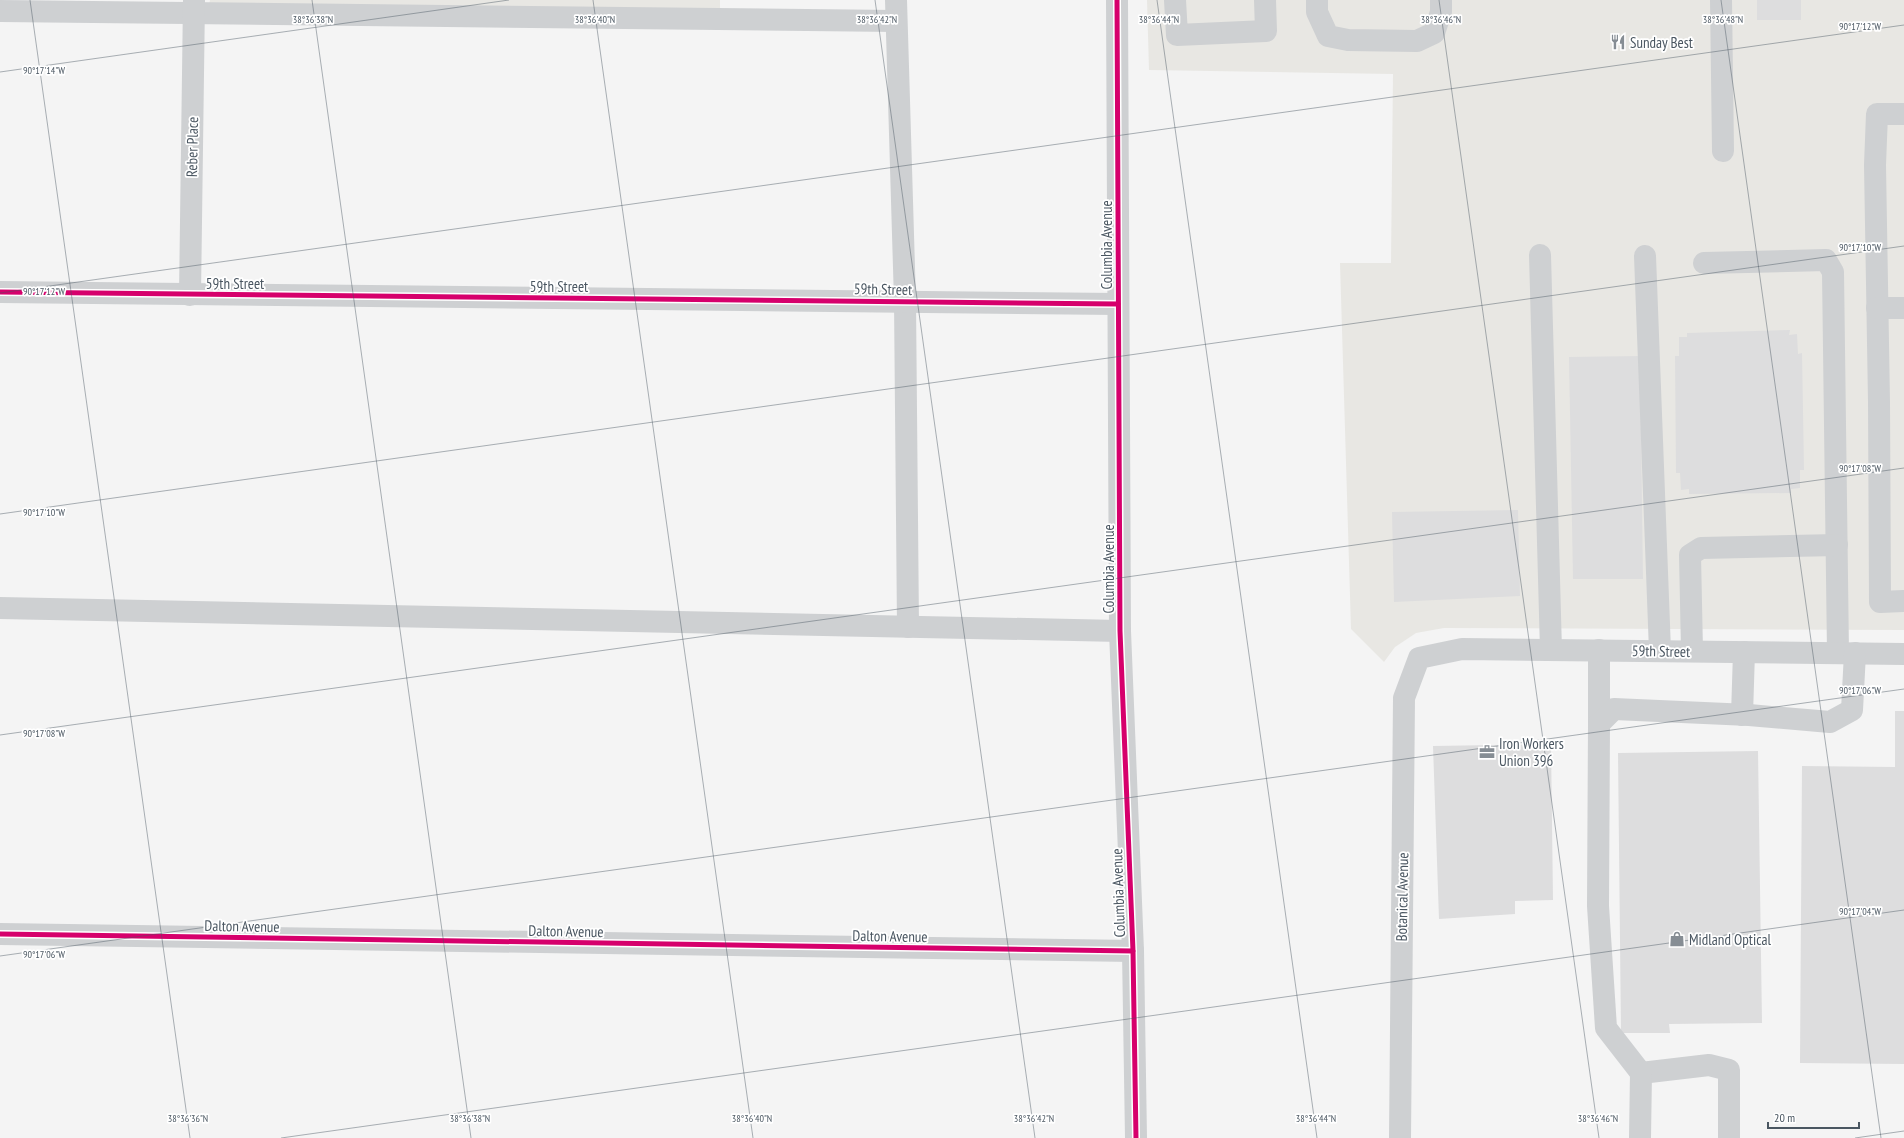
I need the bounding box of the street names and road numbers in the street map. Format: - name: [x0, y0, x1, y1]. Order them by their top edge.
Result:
- street label: Reber Place: [182, 117, 202, 177]
- street label: Columbia Avenue: [1097, 200, 1116, 290]
- street label: 59th Street: [206, 274, 264, 293]
- street label: 59th Street: [530, 277, 588, 296]
- street label: 59th Street: [854, 279, 912, 299]
- street label: Columbia Avenue: [1099, 524, 1118, 614]
- street label: 59th Street: [1632, 641, 1690, 661]
- street label: Columbia Avenue: [1107, 848, 1129, 938]
- street label: Botanical Avenue: [1392, 852, 1412, 942]
- street label: Dalton Avenue: [204, 916, 280, 936]
- street label: Dalton Avenue: [528, 921, 604, 941]
- street label: Dalton Avenue: [852, 926, 928, 946]

